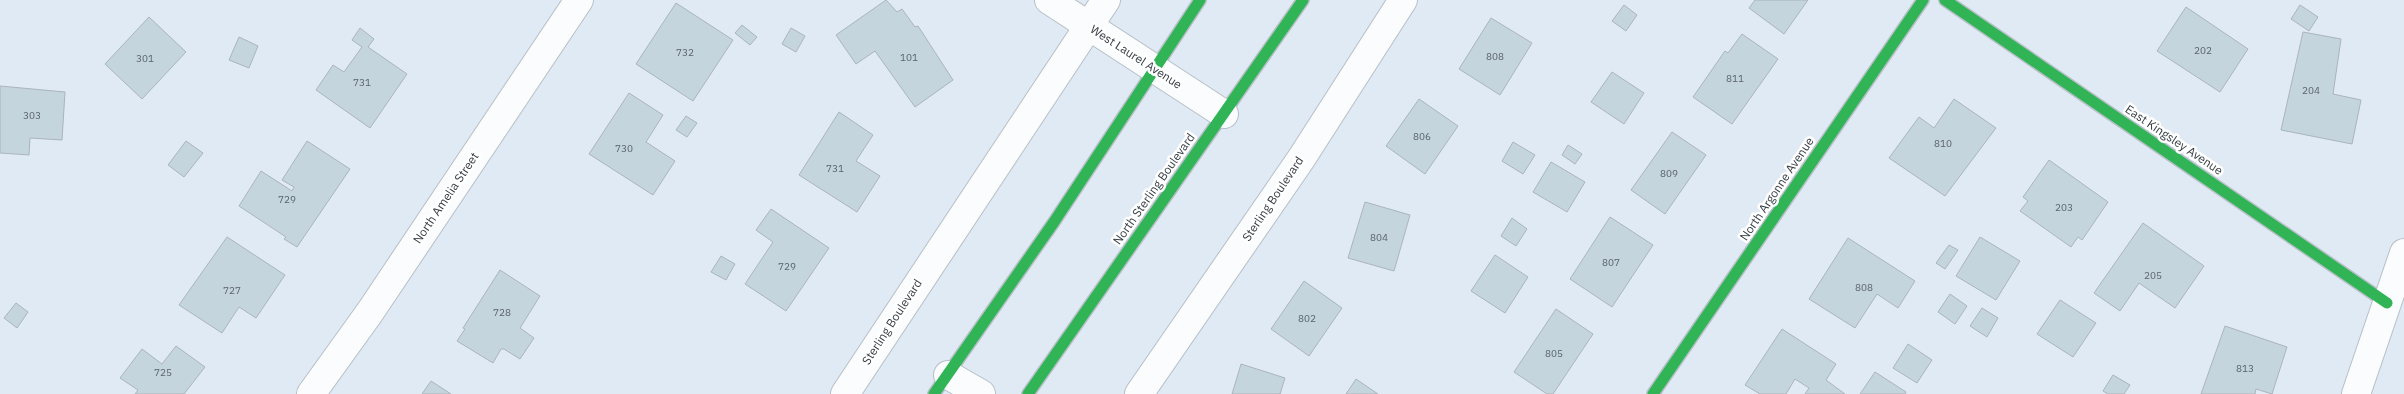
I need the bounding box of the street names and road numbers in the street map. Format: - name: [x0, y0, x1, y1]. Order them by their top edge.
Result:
- street label: West Laurel Avenue: [1088, 21, 1185, 92]
- street label: East Kingsley Avenue: [2123, 101, 2226, 178]
- street label: North Sterling Boulevard: [1109, 130, 1198, 247]
- street label: North Argonne Avenue: [1736, 134, 1817, 243]
- street label: North Amelia Street: [410, 149, 482, 246]
- street label: Sterling Boulevard: [1239, 153, 1306, 244]
- street label: Sterling Boulevard: [858, 276, 925, 367]

